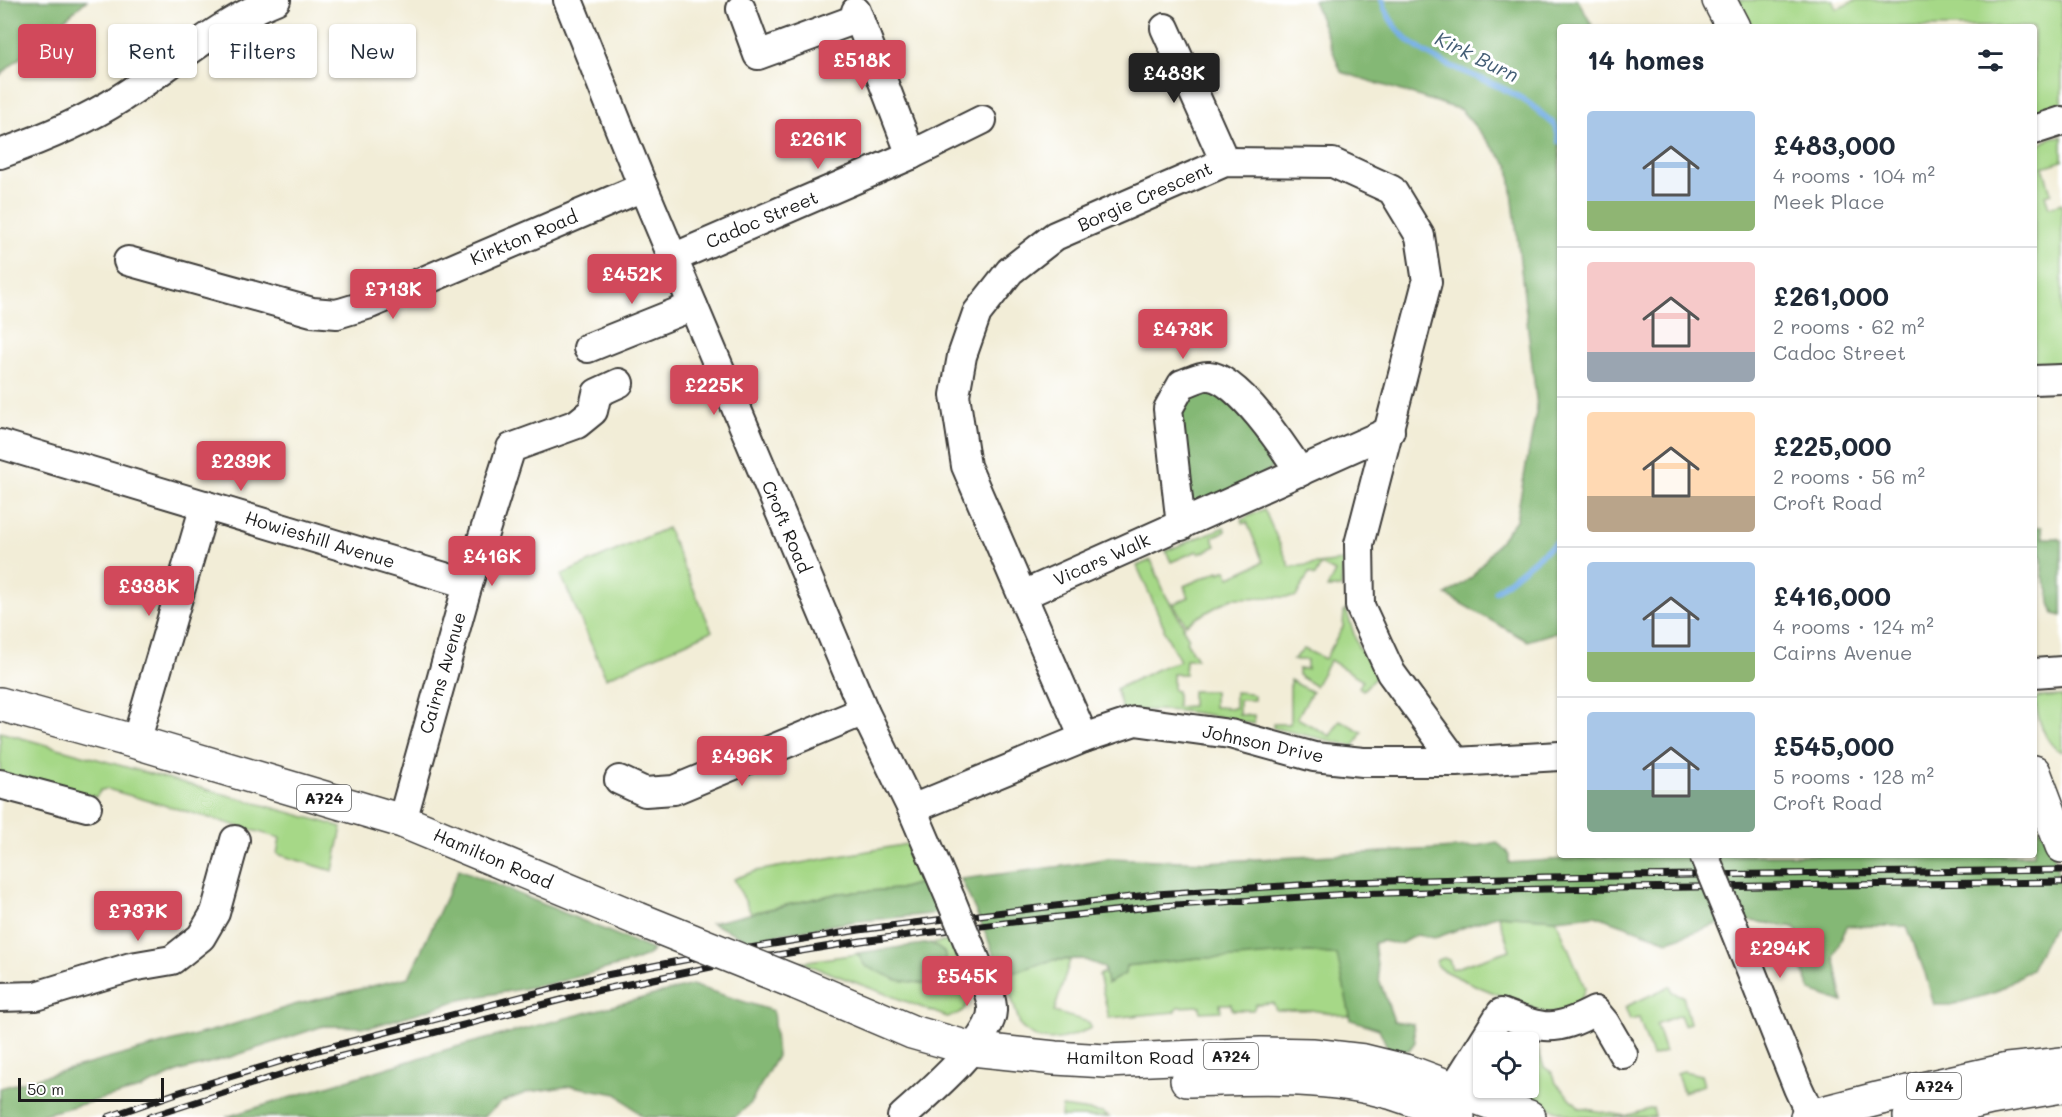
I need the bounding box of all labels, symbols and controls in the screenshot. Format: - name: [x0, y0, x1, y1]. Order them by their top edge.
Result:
- chip: Buy: [18, 24, 96, 78]
- chip: Rent: [108, 24, 197, 78]
- chip: Filters: [209, 24, 317, 78]
- chip: New: [329, 24, 416, 78]
- water label: Kirk Burn: [1431, 25, 1523, 87]
- pin: £518K: [820, 40, 904, 91]
- text: 14 homes: [1587, 43, 1705, 77]
- icon: filters: [1974, 44, 2007, 77]
- text: £518K: [833, 46, 891, 72]
- pin: £483K: [1132, 53, 1216, 104]
- text: £483K: [1143, 59, 1205, 85]
- pin: £261K: [776, 119, 860, 170]
- text: £261K: [789, 125, 847, 151]
- text: £483,000: [1773, 128, 1896, 162]
- icon: home: [1635, 135, 1707, 207]
- street label: Borgie Crescent: [1073, 156, 1216, 237]
- text: 4 rooms · 104 m²: [1773, 162, 1935, 188]
- street label: Cadoc Street: [702, 185, 821, 254]
- text: Meek Place: [1773, 188, 1885, 214]
- street label: Kirkton Road: [466, 204, 581, 270]
- pin: £452K: [590, 254, 674, 305]
- text: £452K: [601, 260, 663, 286]
- pin: £713K: [351, 269, 435, 320]
- text: £713K: [364, 275, 422, 301]
- text: £261,000: [1773, 279, 1889, 313]
- icon: home: [1635, 286, 1707, 358]
- pin: £473K: [1141, 309, 1225, 360]
- text: 2 rooms · 62 m²: [1773, 313, 1925, 339]
- text: £473K: [1152, 315, 1214, 341]
- text: Cadoc Street: [1773, 339, 1906, 365]
- pin: £225K: [672, 365, 756, 416]
- text: £225K: [684, 371, 744, 397]
- text: £225,000: [1773, 429, 1892, 463]
- icon: home: [1635, 436, 1707, 508]
- pin: £239K: [199, 441, 283, 492]
- text: £239K: [211, 447, 271, 473]
- text: 2 rooms · 56 m²: [1773, 463, 1925, 489]
- street label: Croft Road: [757, 477, 817, 576]
- text: Croft Road: [1773, 489, 1882, 515]
- street label: Howieshill Avenue: [242, 505, 398, 573]
- street label: Vicars Walk: [1049, 527, 1154, 591]
- pin: £416K: [450, 536, 534, 587]
- text: £416K: [462, 542, 522, 568]
- pin: £338K: [107, 566, 191, 617]
- text: £338K: [118, 572, 180, 598]
- text: £416,000: [1773, 579, 1891, 613]
- icon: home: [1635, 586, 1707, 658]
- street label: Cairns Avenue: [413, 609, 471, 736]
- text: 4 rooms · 124 m²: [1773, 613, 1934, 639]
- text: Cairns Avenue: [1773, 639, 1912, 665]
- street label: Johnson Drive: [1200, 718, 1326, 768]
- text: £545,000: [1773, 729, 1894, 763]
- pin: £496K: [700, 736, 784, 787]
- icon: home: [1635, 736, 1707, 808]
- text: £496K: [711, 742, 773, 768]
- text: 5 rooms · 128 m²: [1773, 763, 1934, 789]
- road number: A724: [297, 785, 351, 811]
- text: Croft Road: [1773, 789, 1882, 815]
- street label: Hamilton Road: [430, 822, 557, 894]
- pin: £737K: [96, 891, 180, 942]
- text: £737K: [108, 897, 168, 923]
- pin: £294K: [1738, 928, 1822, 979]
- text: £294K: [1749, 934, 1811, 960]
- pin: £545K: [925, 956, 1009, 1007]
- text: £545K: [936, 962, 998, 988]
- map controls: [1473, 1032, 1539, 1098]
- button: locate: [1473, 1032, 1539, 1098]
- road number: A724: [1204, 1043, 1258, 1069]
- street label: Hamilton Road: [1066, 1045, 1194, 1069]
- road number: A724: [1907, 1073, 1961, 1099]
- scale bar: [18, 1075, 164, 1102]
- text: 50 m: [27, 1078, 64, 1099]

